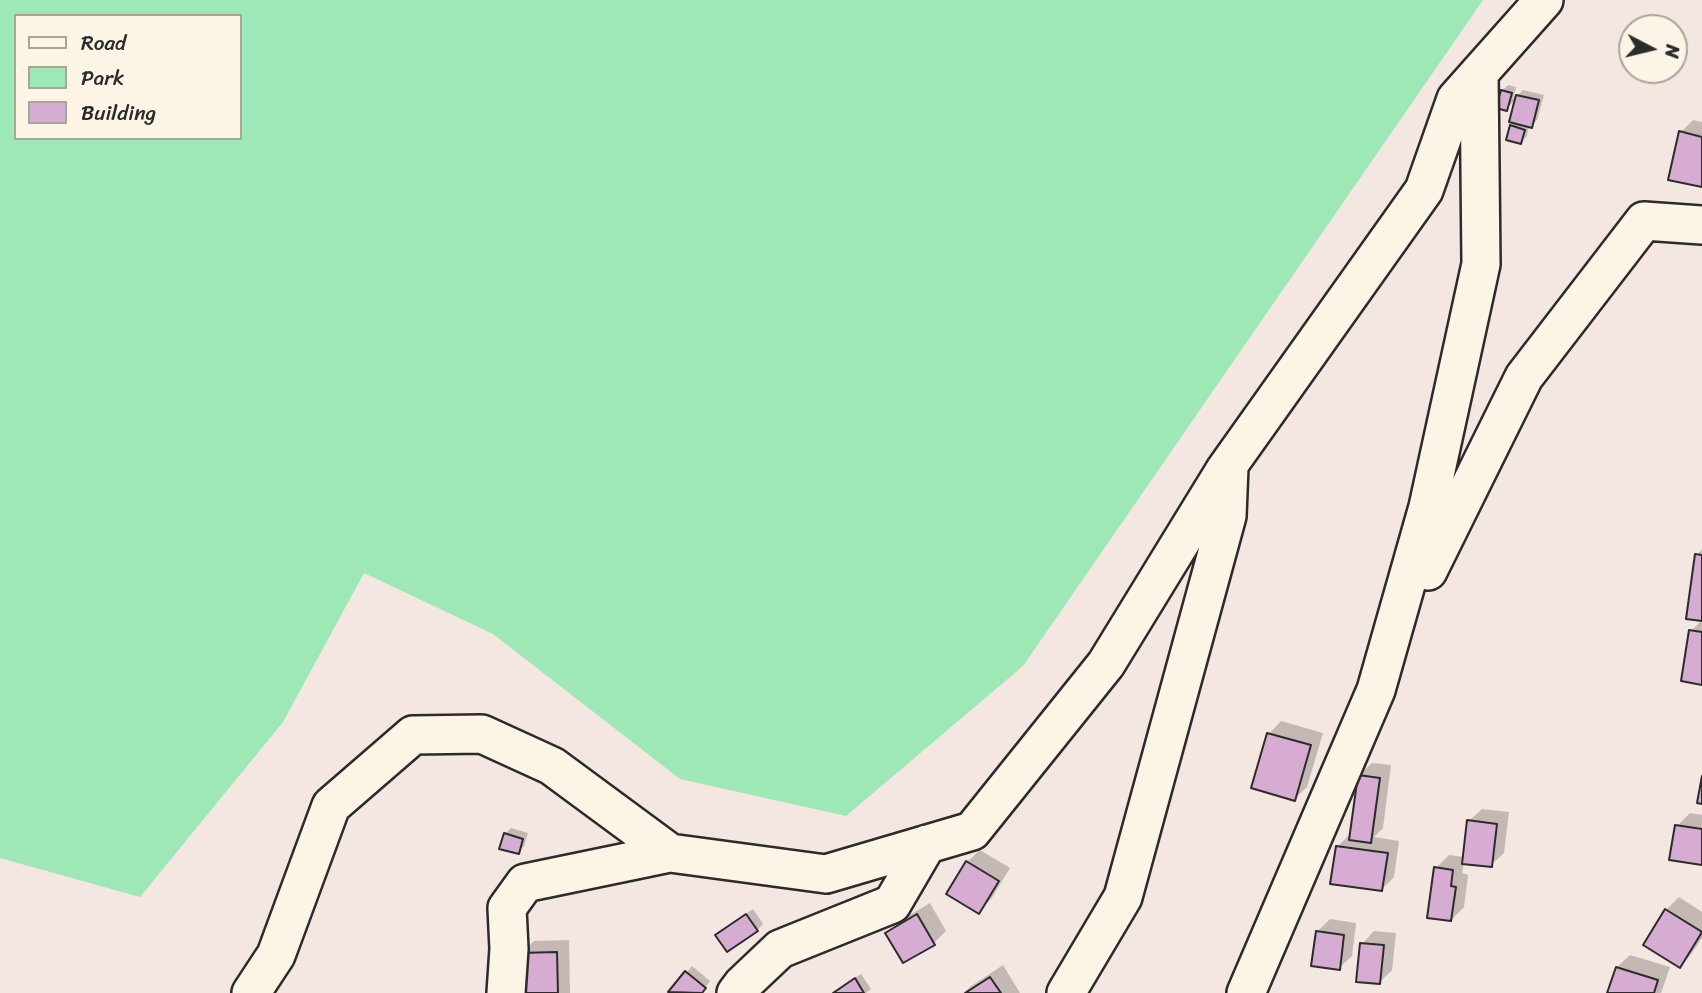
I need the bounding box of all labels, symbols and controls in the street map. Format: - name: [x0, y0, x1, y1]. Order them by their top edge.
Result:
- legend: [14, 14, 242, 140]
- north arrow: [1618, 14, 1688, 84]
- text: Road: [81, 24, 126, 62]
- text: N: [1655, 43, 1690, 60]
- text: Park: [81, 59, 124, 97]
- text: Building: [81, 94, 156, 132]

